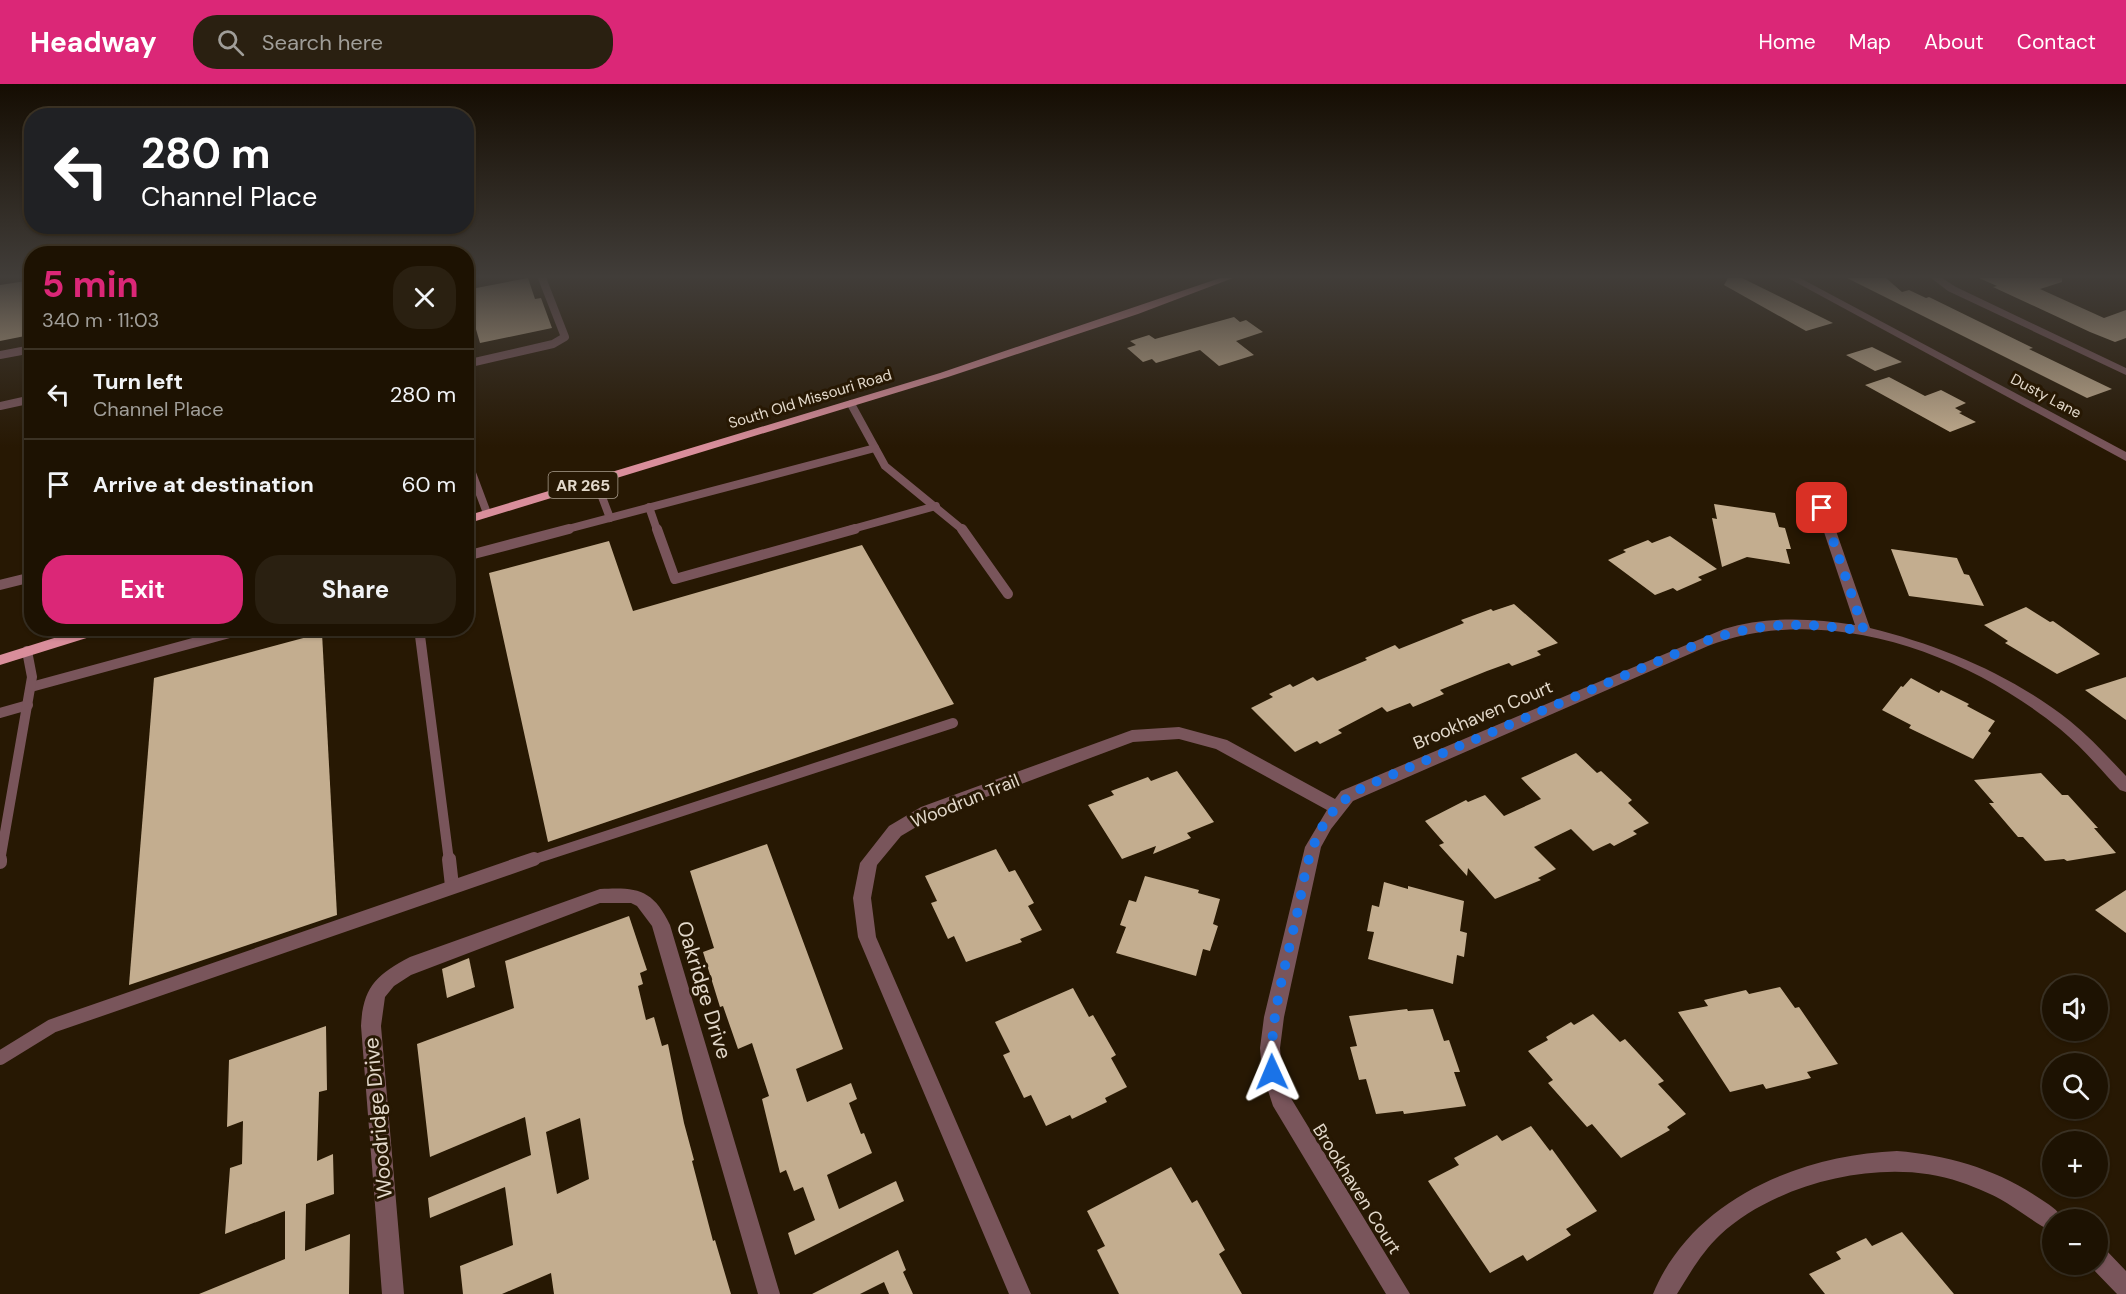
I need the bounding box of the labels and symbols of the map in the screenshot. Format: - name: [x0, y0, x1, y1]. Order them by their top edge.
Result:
- street label: South Old Missouri Road: [726, 365, 894, 433]
- street label: Dusty Lane: [2007, 369, 2085, 423]
- road number: AR 265: [548, 472, 618, 498]
- pin: [1796, 482, 1847, 533]
- street label: Brookhaven Court: [1410, 675, 1556, 755]
- street label: Woodrun Trail: [907, 768, 1023, 834]
- street label: Oakridge Drive: [670, 918, 738, 1062]
- street label: Woodridge Drive: [357, 1036, 399, 1200]
- position arrow: [1240, 1040, 1304, 1104]
- street label: Brookhaven Court: [1307, 1119, 1407, 1259]

